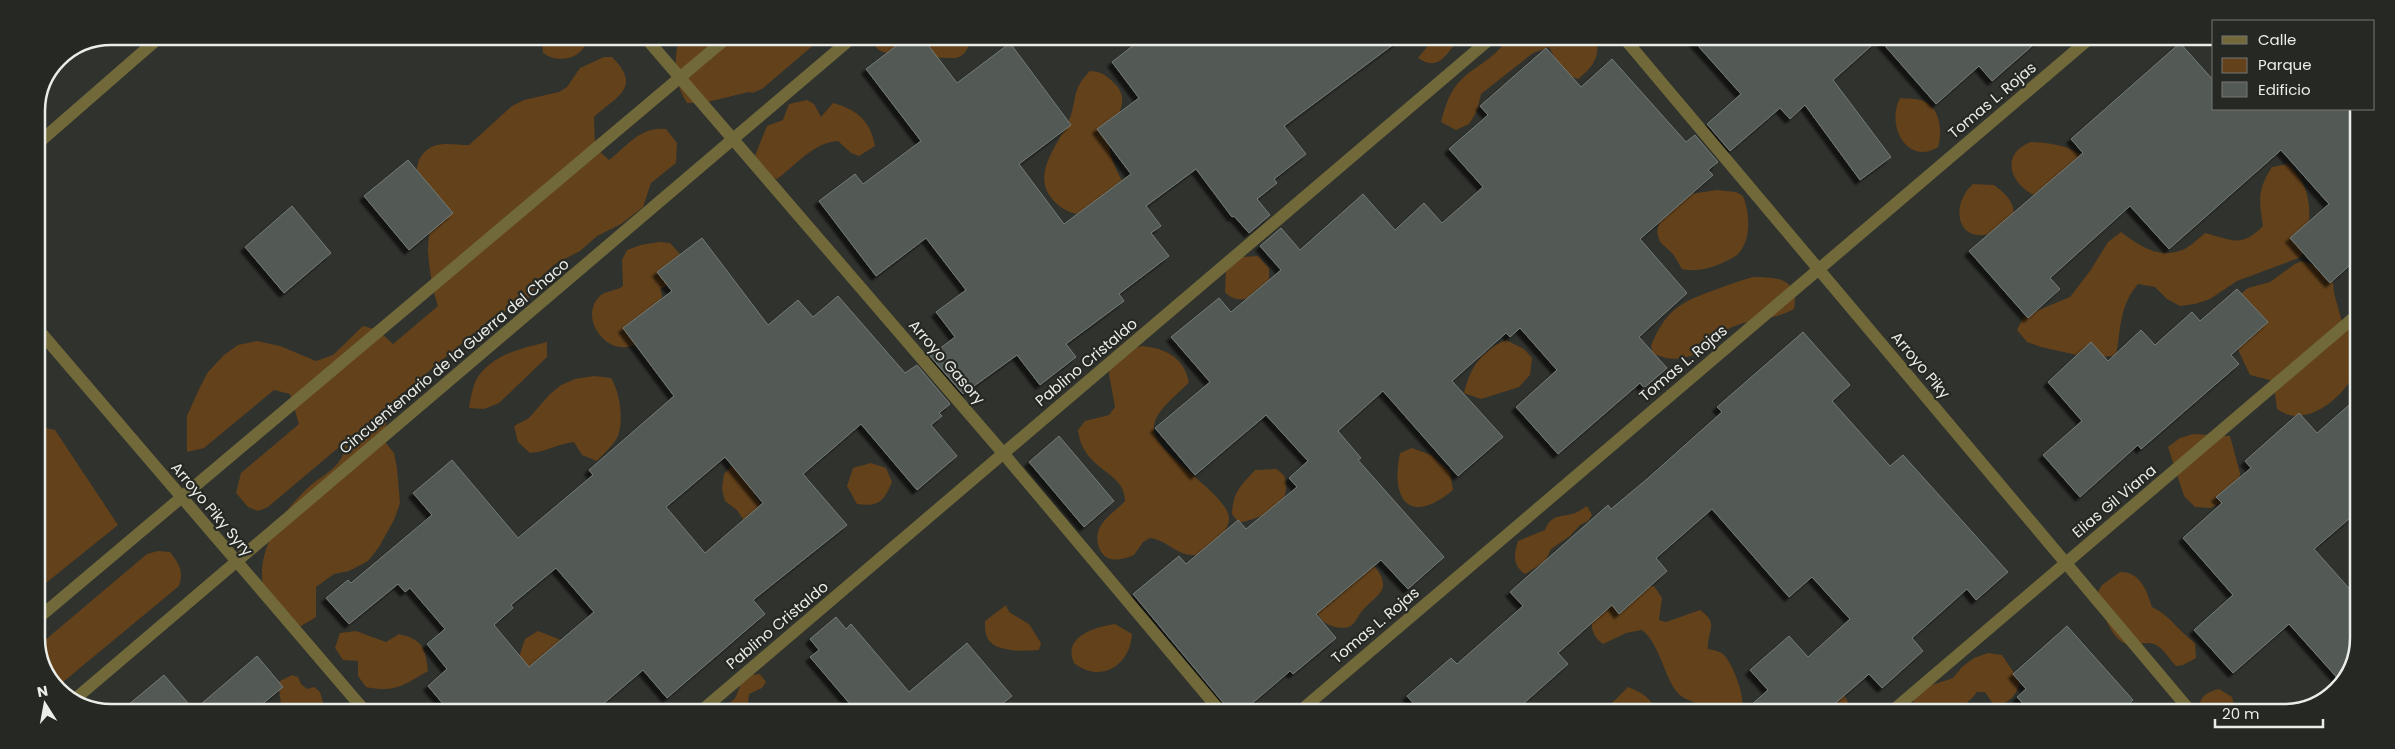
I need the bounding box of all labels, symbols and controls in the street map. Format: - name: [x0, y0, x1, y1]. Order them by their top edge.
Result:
- legend: [2212, 20, 2375, 110]
- text: Calle: [2258, 29, 2296, 50]
- text: Parque: [2258, 54, 2311, 75]
- street label: Tomas L. Rojas: [1943, 57, 2041, 143]
- text: Edificio: [2258, 79, 2311, 100]
- street label: Cincuentenario de la Guerra del Chaco: [335, 253, 573, 459]
- street label: Pablino Cristaldo: [1030, 313, 1142, 411]
- street label: Arroyo Gasory: [904, 315, 990, 409]
- street label: Tomas L. Rojas: [1634, 320, 1732, 406]
- street label: Arroyo Piky: [1887, 327, 1956, 403]
- street label: Arroyo Piky Syry: [166, 458, 258, 561]
- street label: Elias Gil Viana: [2067, 460, 2161, 542]
- street label: Pablino Cristaldo: [721, 576, 833, 674]
- street label: Tomas L. Rojas: [1326, 582, 1424, 668]
- north arrow: [20, 679, 70, 729]
- text: N: [35, 680, 50, 702]
- scale bar: [2215, 696, 2322, 728]
- text: 20 m: [2222, 703, 2260, 724]

